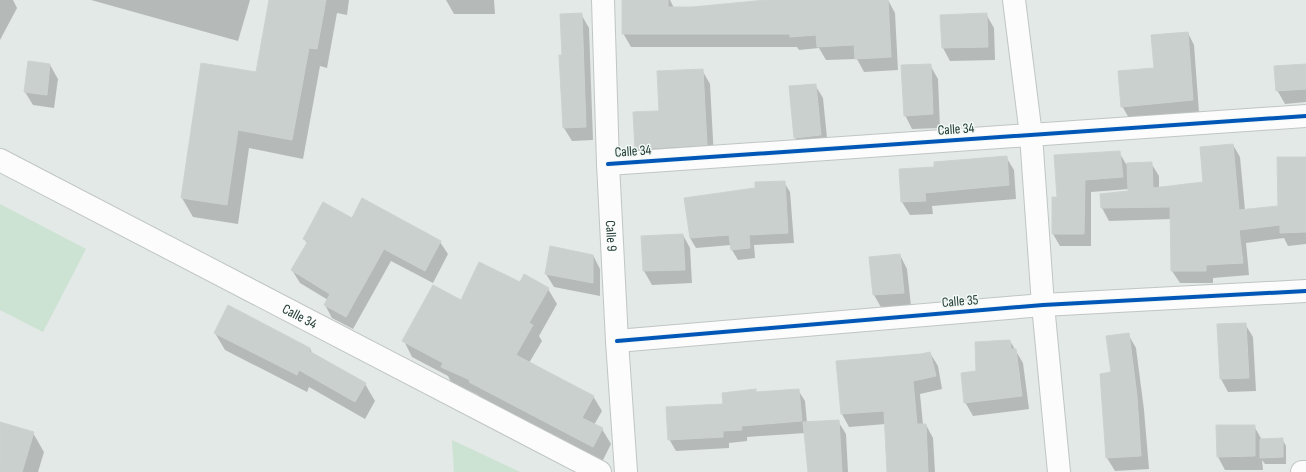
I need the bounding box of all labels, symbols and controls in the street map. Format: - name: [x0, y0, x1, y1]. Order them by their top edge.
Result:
- street label: Calle 34: [937, 119, 975, 139]
- street label: Calle 34: [614, 141, 652, 161]
- street label: Calle 9: [602, 220, 621, 252]
- street label: Calle 35: [941, 291, 979, 311]
- street label: Calle 34: [280, 300, 320, 332]

